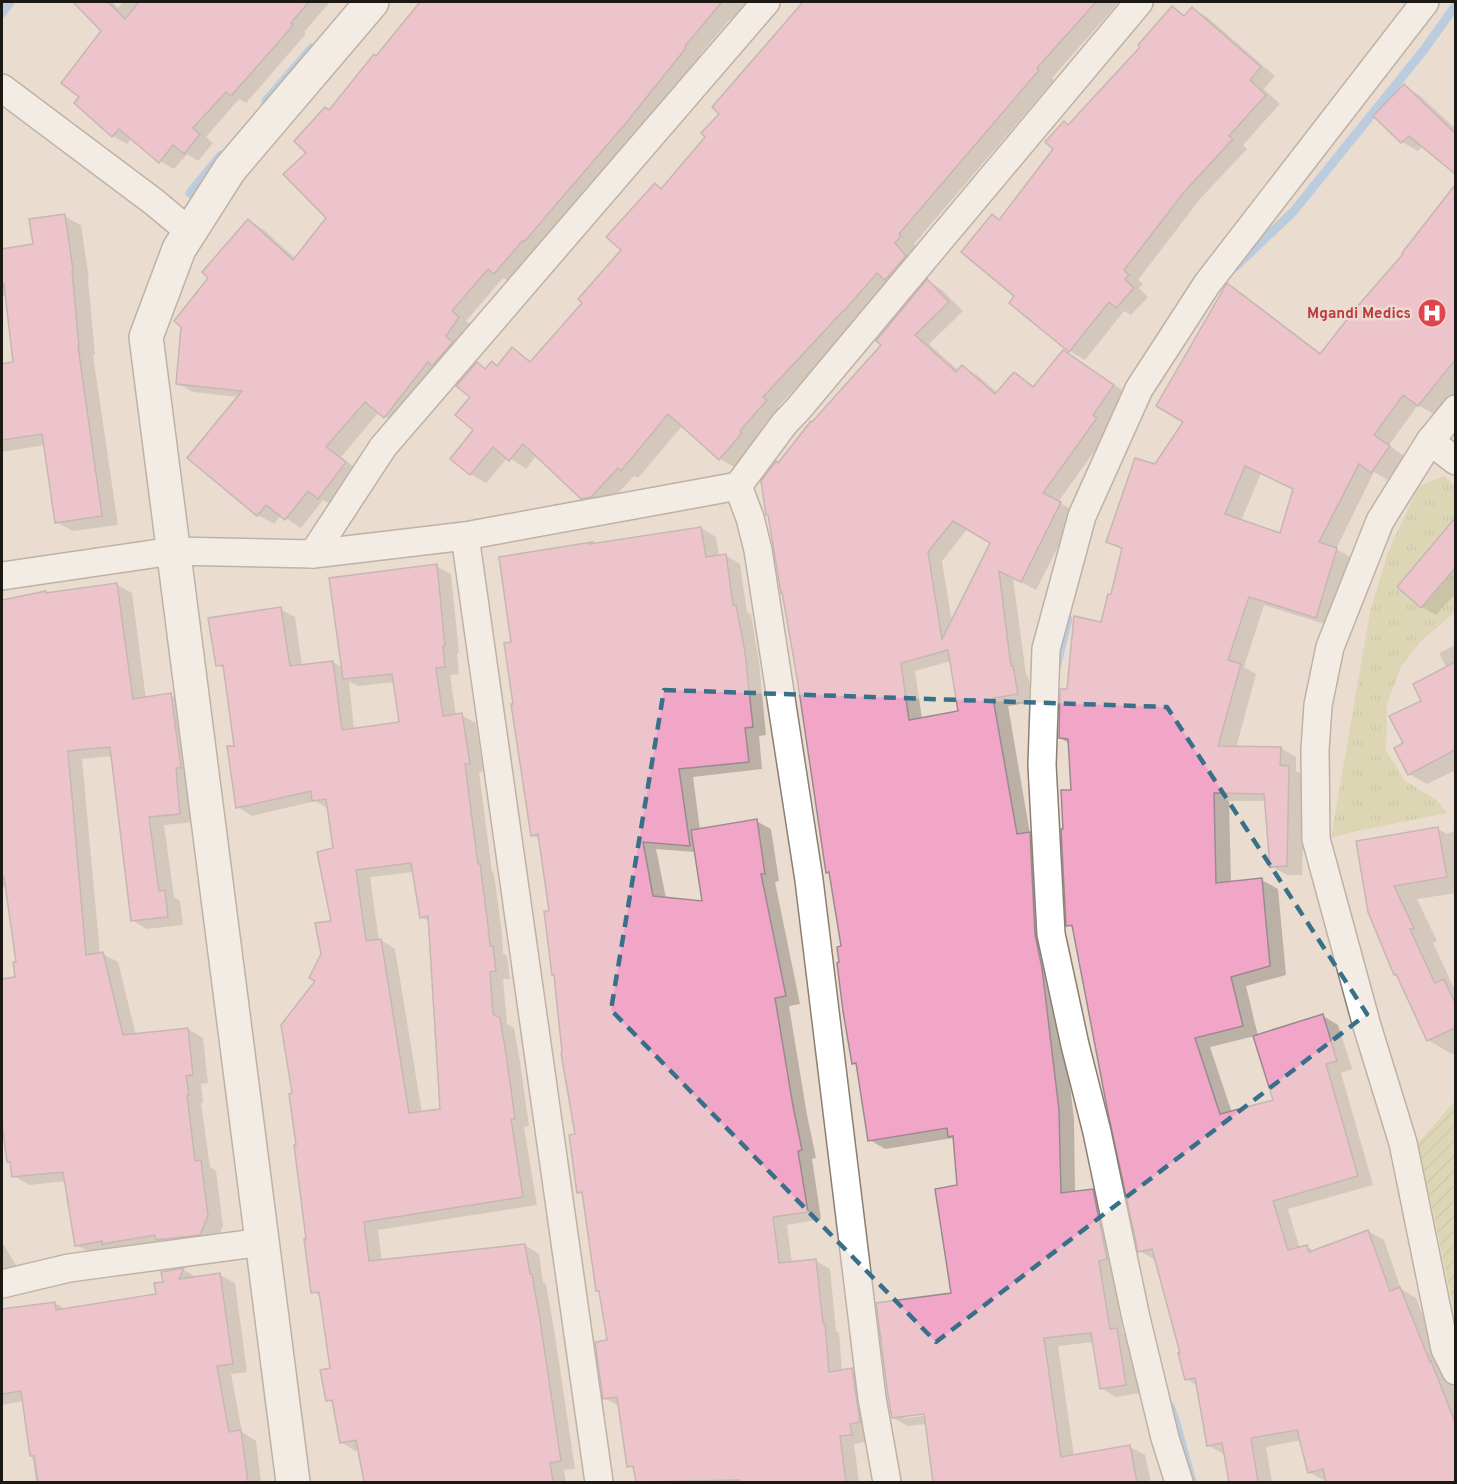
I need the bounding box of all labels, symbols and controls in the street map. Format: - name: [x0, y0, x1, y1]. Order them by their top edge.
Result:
- hospital icon: Mgandi Medics: [1416, 297, 1448, 329]
- place label: Mgandi Medics: [1307, 305, 1411, 324]

